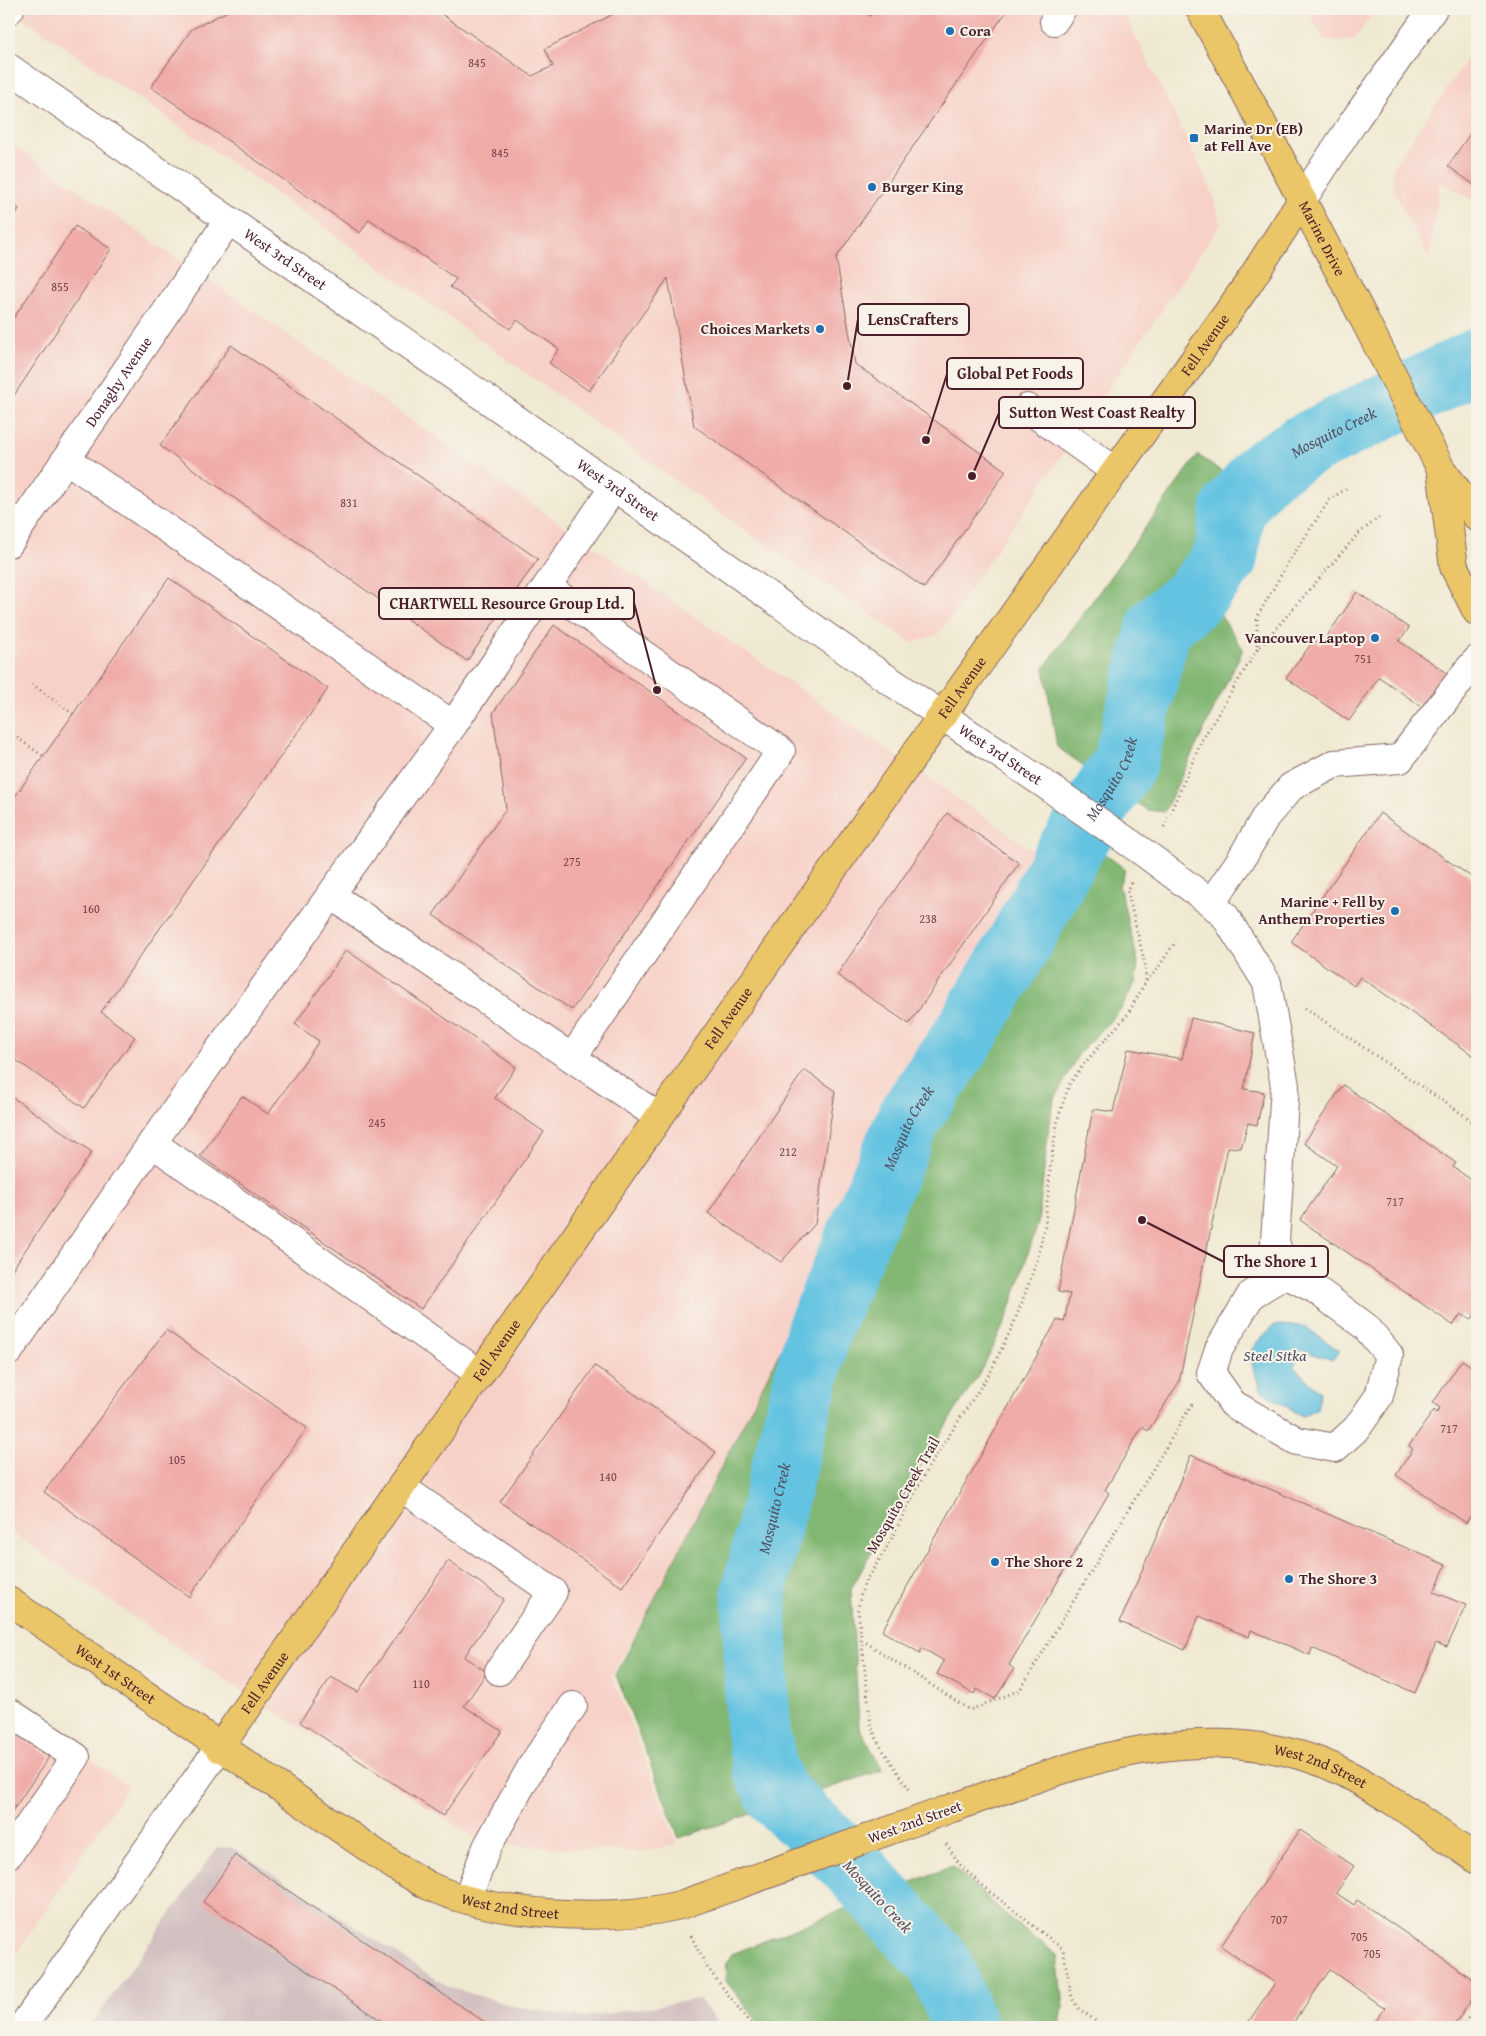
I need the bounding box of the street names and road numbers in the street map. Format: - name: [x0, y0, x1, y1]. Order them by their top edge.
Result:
- street label: Marine Drive: [1294, 197, 1351, 280]
- street label: West 3rd Street: [240, 223, 332, 295]
- street label: Fell Avenue: [1175, 309, 1234, 380]
- street label: Donaghy Avenue: [80, 332, 157, 431]
- street label: West 3rd Street: [573, 453, 664, 526]
- street label: Fell Avenue: [932, 652, 991, 722]
- street label: West 3rd Street: [955, 719, 1047, 790]
- street label: Fell Avenue: [699, 982, 757, 1053]
- street label: Fell Avenue: [467, 1315, 525, 1385]
- street label: Mosquito Creek Trail: [861, 1433, 945, 1557]
- street label: West 1st Street: [71, 1638, 161, 1709]
- street label: Fell Avenue: [235, 1647, 293, 1718]
- street label: West 2nd Street: [1272, 1738, 1372, 1793]
- street label: West 2nd Street: [865, 1795, 965, 1848]
- street label: West 2nd Street: [459, 1888, 560, 1924]

